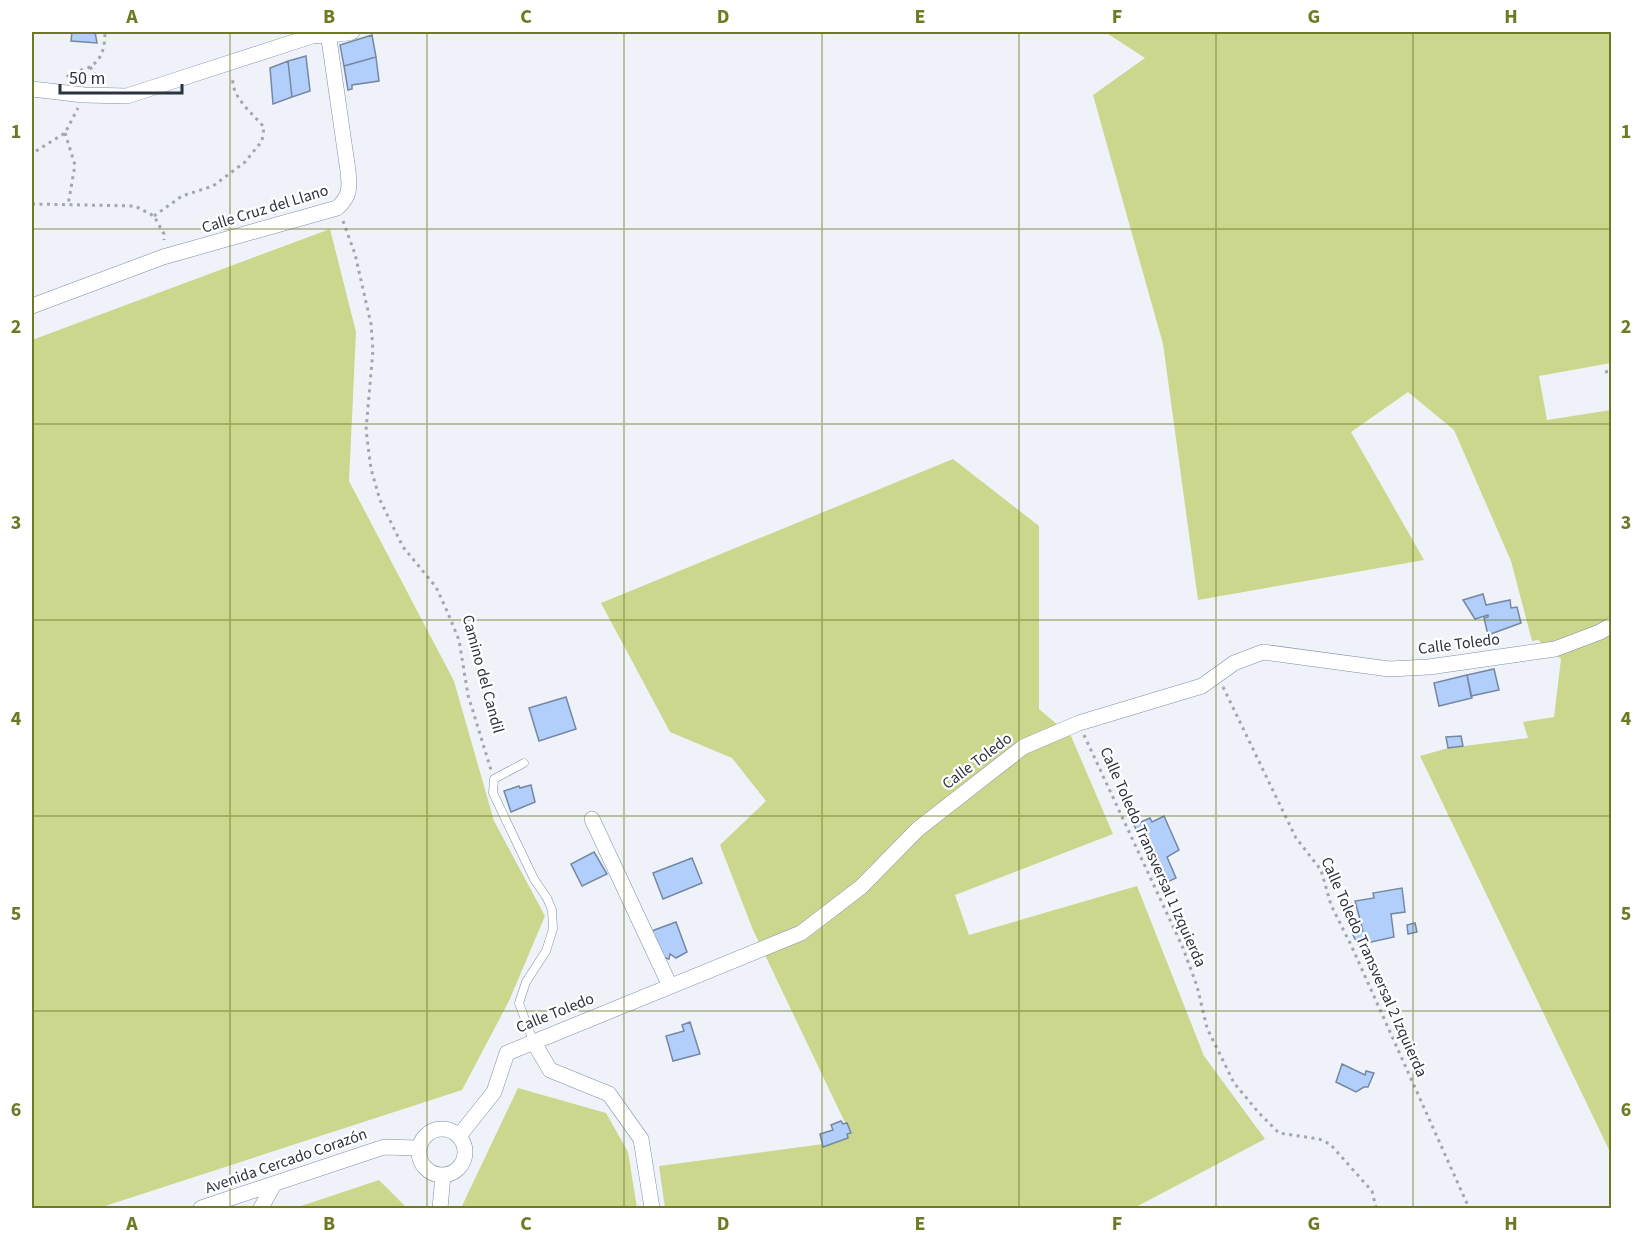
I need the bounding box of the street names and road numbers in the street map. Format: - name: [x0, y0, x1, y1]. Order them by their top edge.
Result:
- street label: Calle Cruz del Llano: [199, 179, 331, 239]
- street label: Camino del Candil: [457, 612, 509, 736]
- street label: Calle Toledo: [1417, 628, 1501, 660]
- street label: Calle Toledo: [938, 727, 1016, 795]
- street label: Calle Toledo Transversal 1 Izquierda: [1094, 744, 1212, 970]
- street label: Calle Toledo Transversal 2 Izquierda: [1315, 854, 1433, 1080]
- street label: Calle Toledo: [513, 987, 597, 1039]
- street label: Avenida Cercado Corazón: [202, 1123, 370, 1199]

